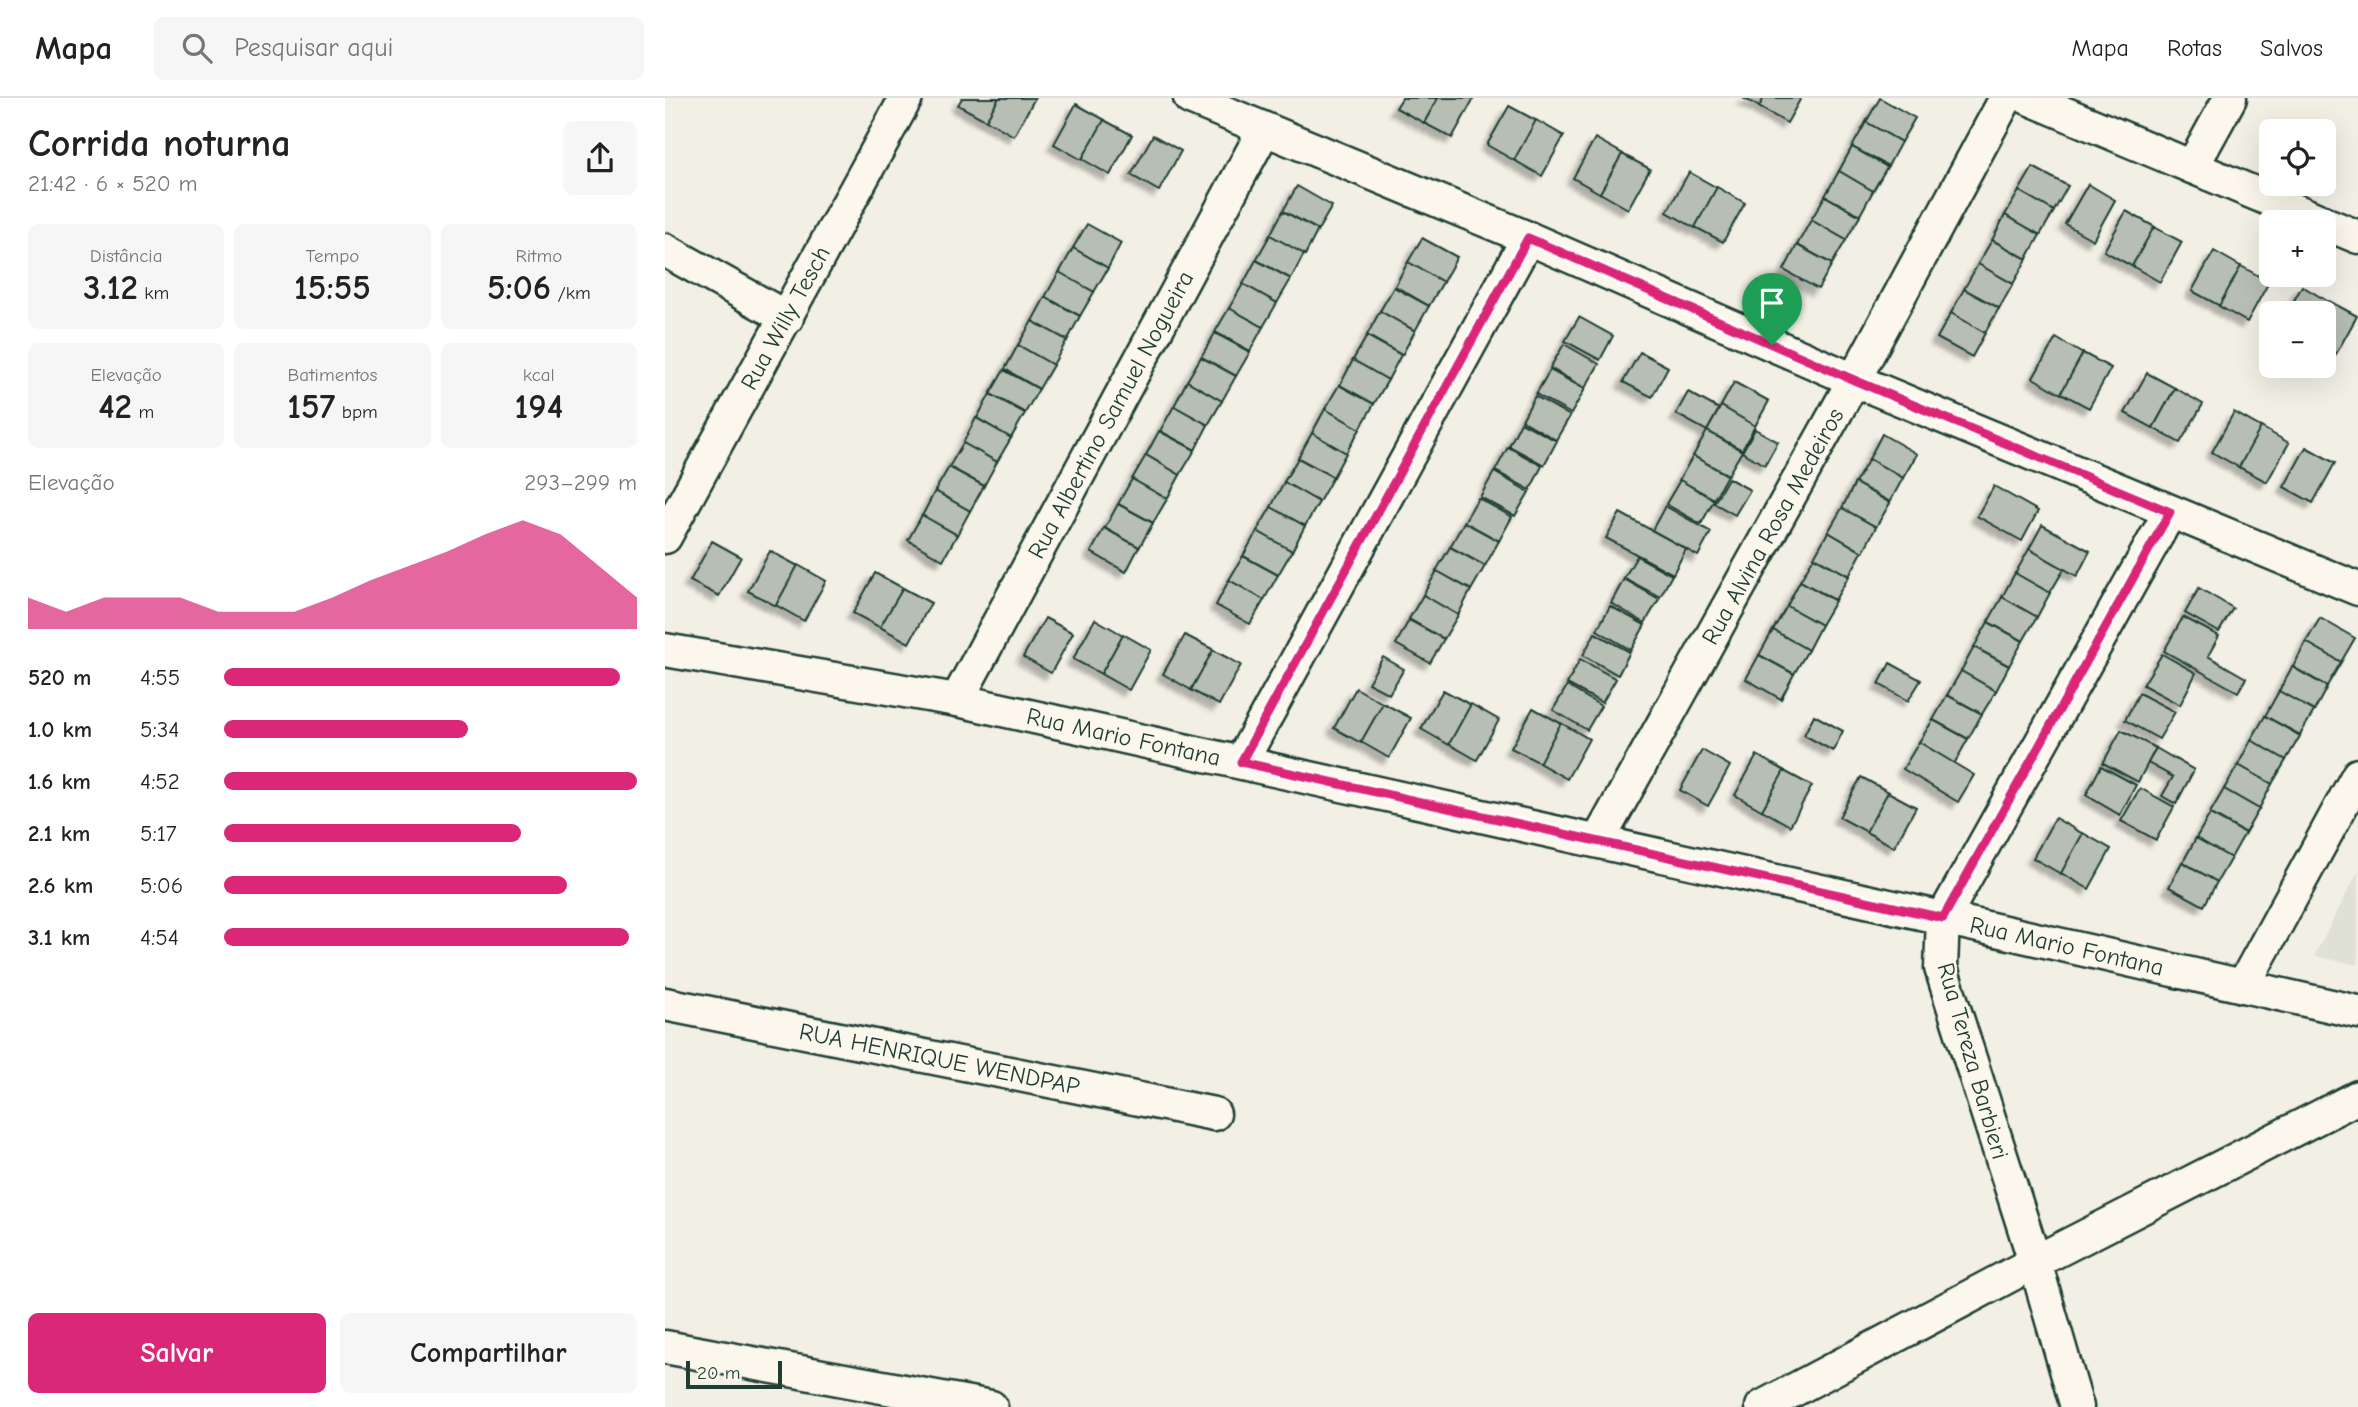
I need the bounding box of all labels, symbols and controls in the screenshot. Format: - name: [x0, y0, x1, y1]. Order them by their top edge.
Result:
- search box: [154, 17, 644, 80]
- text: Mapa: [35, 29, 112, 67]
- icon: search: [178, 29, 216, 67]
- text: Pesquisar aqui: [234, 33, 393, 63]
- text: Mapa: [2071, 34, 2129, 62]
- text: Rotas: [2167, 34, 2222, 62]
- text: Salvos: [2260, 34, 2323, 62]
- map controls: [2259, 119, 2336, 378]
- button: locate: [2259, 119, 2336, 196]
- button: share: [563, 121, 637, 195]
- text: Corrida noturna: [28, 122, 291, 166]
- text: 21:42 · 6 × 520 m: [28, 170, 198, 197]
- button: +: [2259, 210, 2336, 287]
- street label: Rua Willy Tesch: [735, 241, 836, 395]
- text: Distância: [90, 245, 162, 267]
- text: Tempo: [306, 245, 359, 267]
- text: Ritmo: [515, 245, 562, 267]
- street label: Rua Albertino Samuel Nogueira: [1022, 266, 1199, 563]
- text: 3.12: [83, 267, 138, 308]
- text: 15:55: [294, 267, 371, 308]
- text: 5:06: [487, 267, 551, 308]
- pin: [1742, 273, 1802, 345]
- text: km: [138, 282, 169, 304]
- text: /km: [551, 282, 591, 304]
- icon: arrive: [1753, 284, 1791, 322]
- button: −: [2259, 301, 2336, 378]
- text: Elevação: [90, 364, 162, 386]
- text: Batimentos: [288, 364, 377, 386]
- text: kcal: [523, 364, 555, 386]
- text: 42: [98, 386, 132, 427]
- text: 157: [287, 386, 335, 427]
- text: 194: [515, 386, 563, 427]
- text: m: [132, 401, 154, 423]
- text: bpm: [335, 401, 378, 423]
- street label: Rua Alvina Rosa Medeiros: [1696, 403, 1850, 649]
- text: Elevação: [28, 469, 115, 496]
- text: 293–299 m: [524, 469, 637, 496]
- text: 520 m: [28, 664, 91, 691]
- text: 4:55: [140, 664, 180, 691]
- street label: Rua Mario Fontana: [1024, 702, 1223, 772]
- text: 1.0 km: [28, 716, 92, 743]
- text: 5:34: [140, 716, 179, 743]
- text: 1.6 km: [28, 768, 91, 795]
- text: 4:52: [140, 768, 180, 795]
- text: 2.1 km: [28, 820, 90, 847]
- text: 5:17: [140, 820, 177, 847]
- text: 2.6 km: [28, 872, 93, 899]
- text: 5:06: [140, 872, 183, 899]
- street label: Rua Mario Fontana: [1967, 911, 2166, 982]
- text: 3.1 km: [28, 924, 90, 951]
- text: 4:54: [140, 924, 179, 951]
- street label: Rua Tereza Barbieri: [1932, 960, 2014, 1162]
- street label: RUA HENRIQUE WENDPAP: [797, 1017, 1082, 1101]
- button: Salvar: [28, 1313, 326, 1393]
- button: Compartilhar: [340, 1313, 637, 1393]
- scale bar: [686, 1358, 782, 1390]
- text: 20 m: [697, 1362, 741, 1384]

